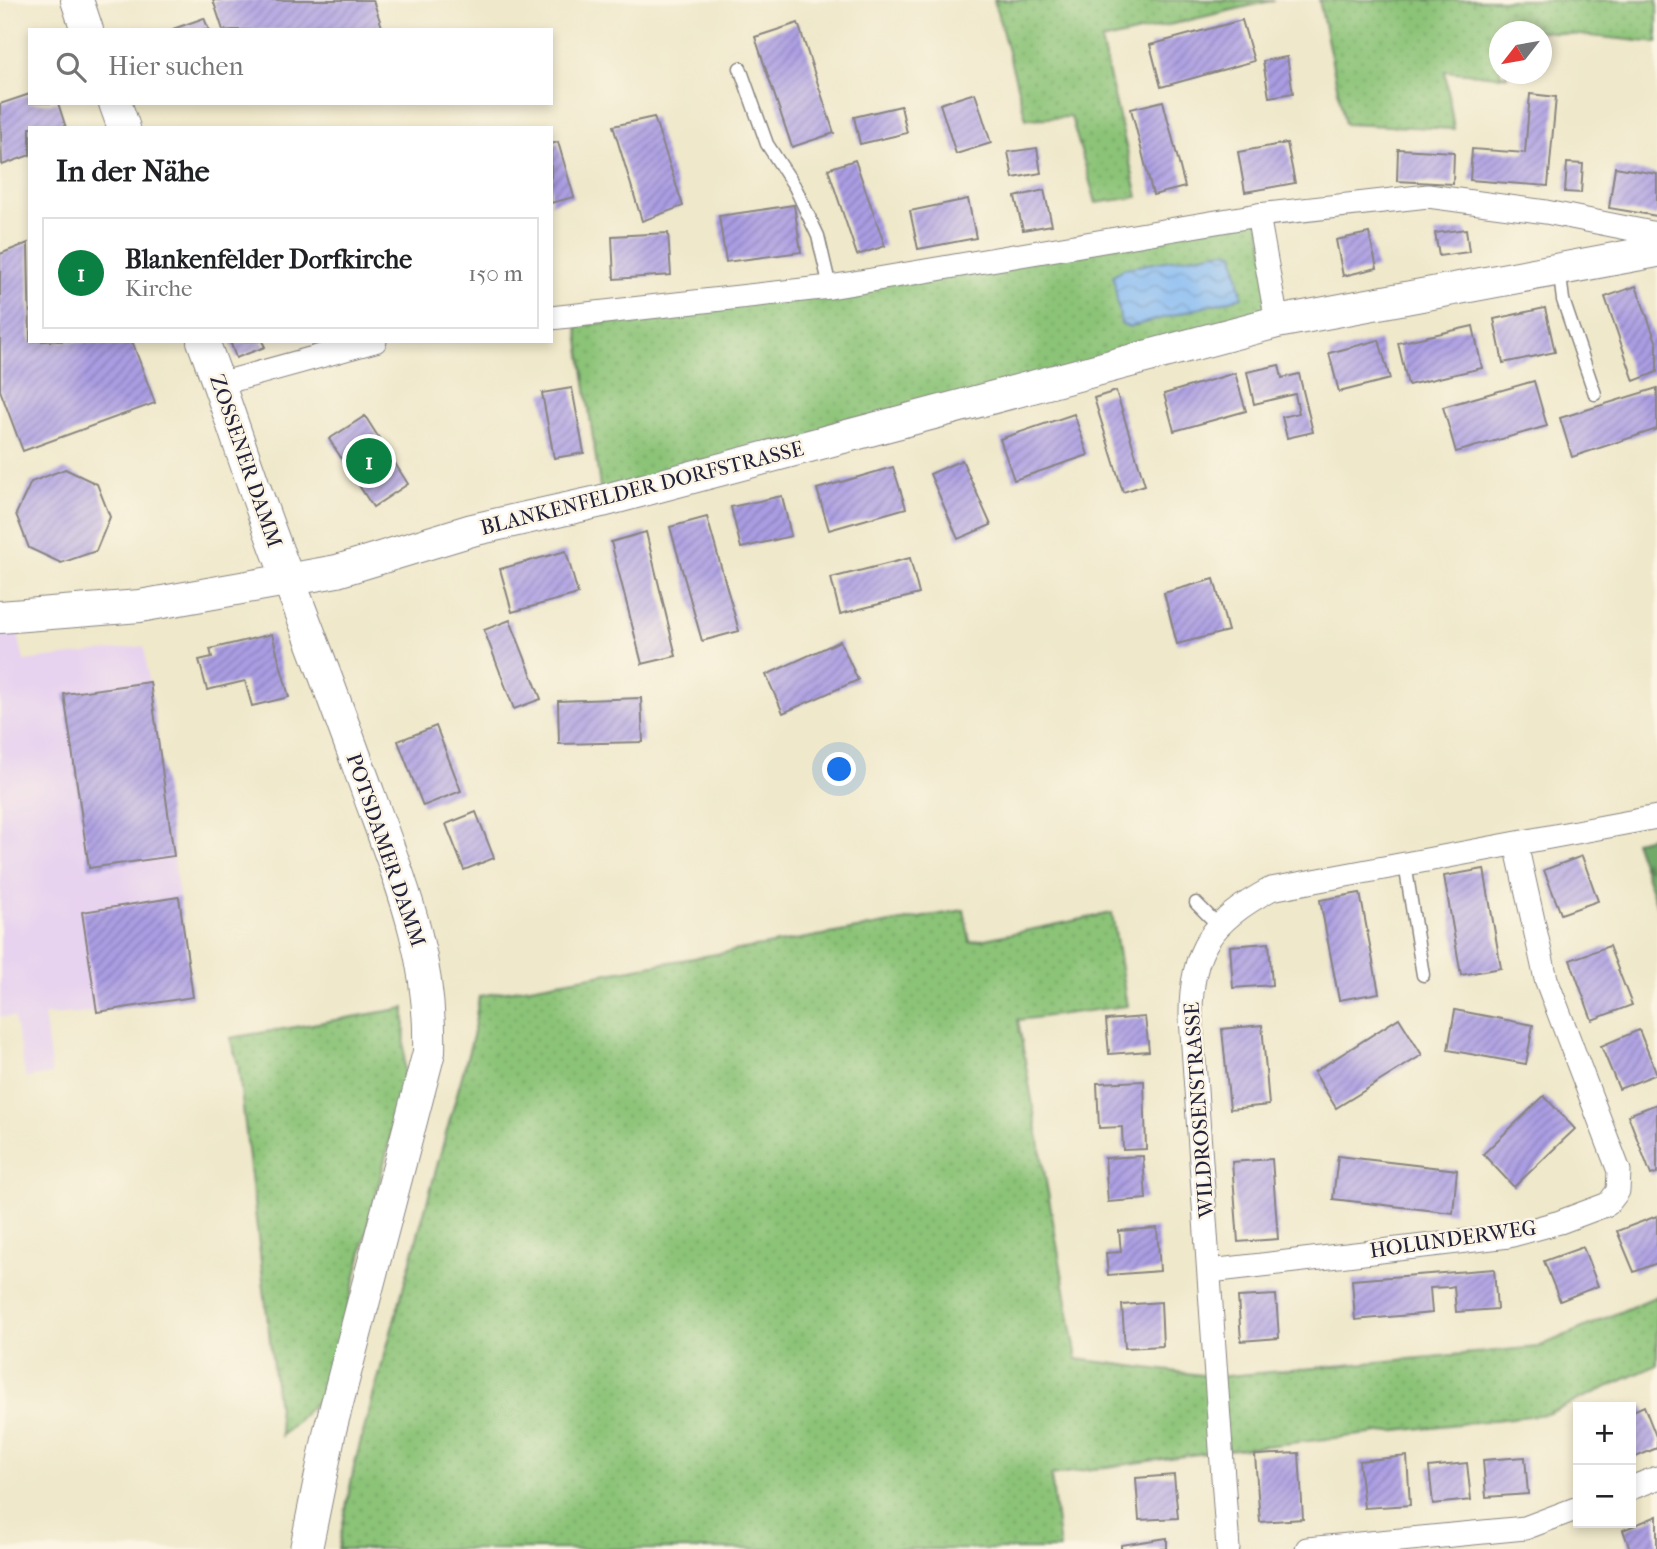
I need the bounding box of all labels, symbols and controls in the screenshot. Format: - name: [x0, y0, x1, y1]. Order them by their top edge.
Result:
- north arrow: [1489, 21, 1552, 84]
- search box: [28, 28, 553, 105]
- icon: search: [52, 48, 90, 86]
- text: Hier suchen: [108, 51, 244, 82]
- text: In der Nähe: [56, 154, 210, 189]
- text: Blankenfelder Dorfkirche: [125, 244, 412, 275]
- text: 1: [77, 260, 85, 287]
- text: 150 m: [468, 260, 523, 287]
- text: Kirche: [125, 275, 192, 302]
- street label: ZOSSENER DAMM: [205, 371, 287, 551]
- pin: 1: [346, 435, 392, 487]
- street label: BLANKENFELDER DORFSTRASSE: [478, 436, 806, 540]
- street label: POTSDAMER DAMM: [342, 750, 430, 950]
- your location: [822, 752, 856, 786]
- street label: WILDROSENSTRASSE: [1179, 1001, 1219, 1220]
- street label: HOLUNDERWEG: [1368, 1215, 1538, 1263]
- map controls: [1573, 1402, 1636, 1528]
- button: +: [1573, 1402, 1636, 1465]
- button: −: [1573, 1465, 1636, 1528]

